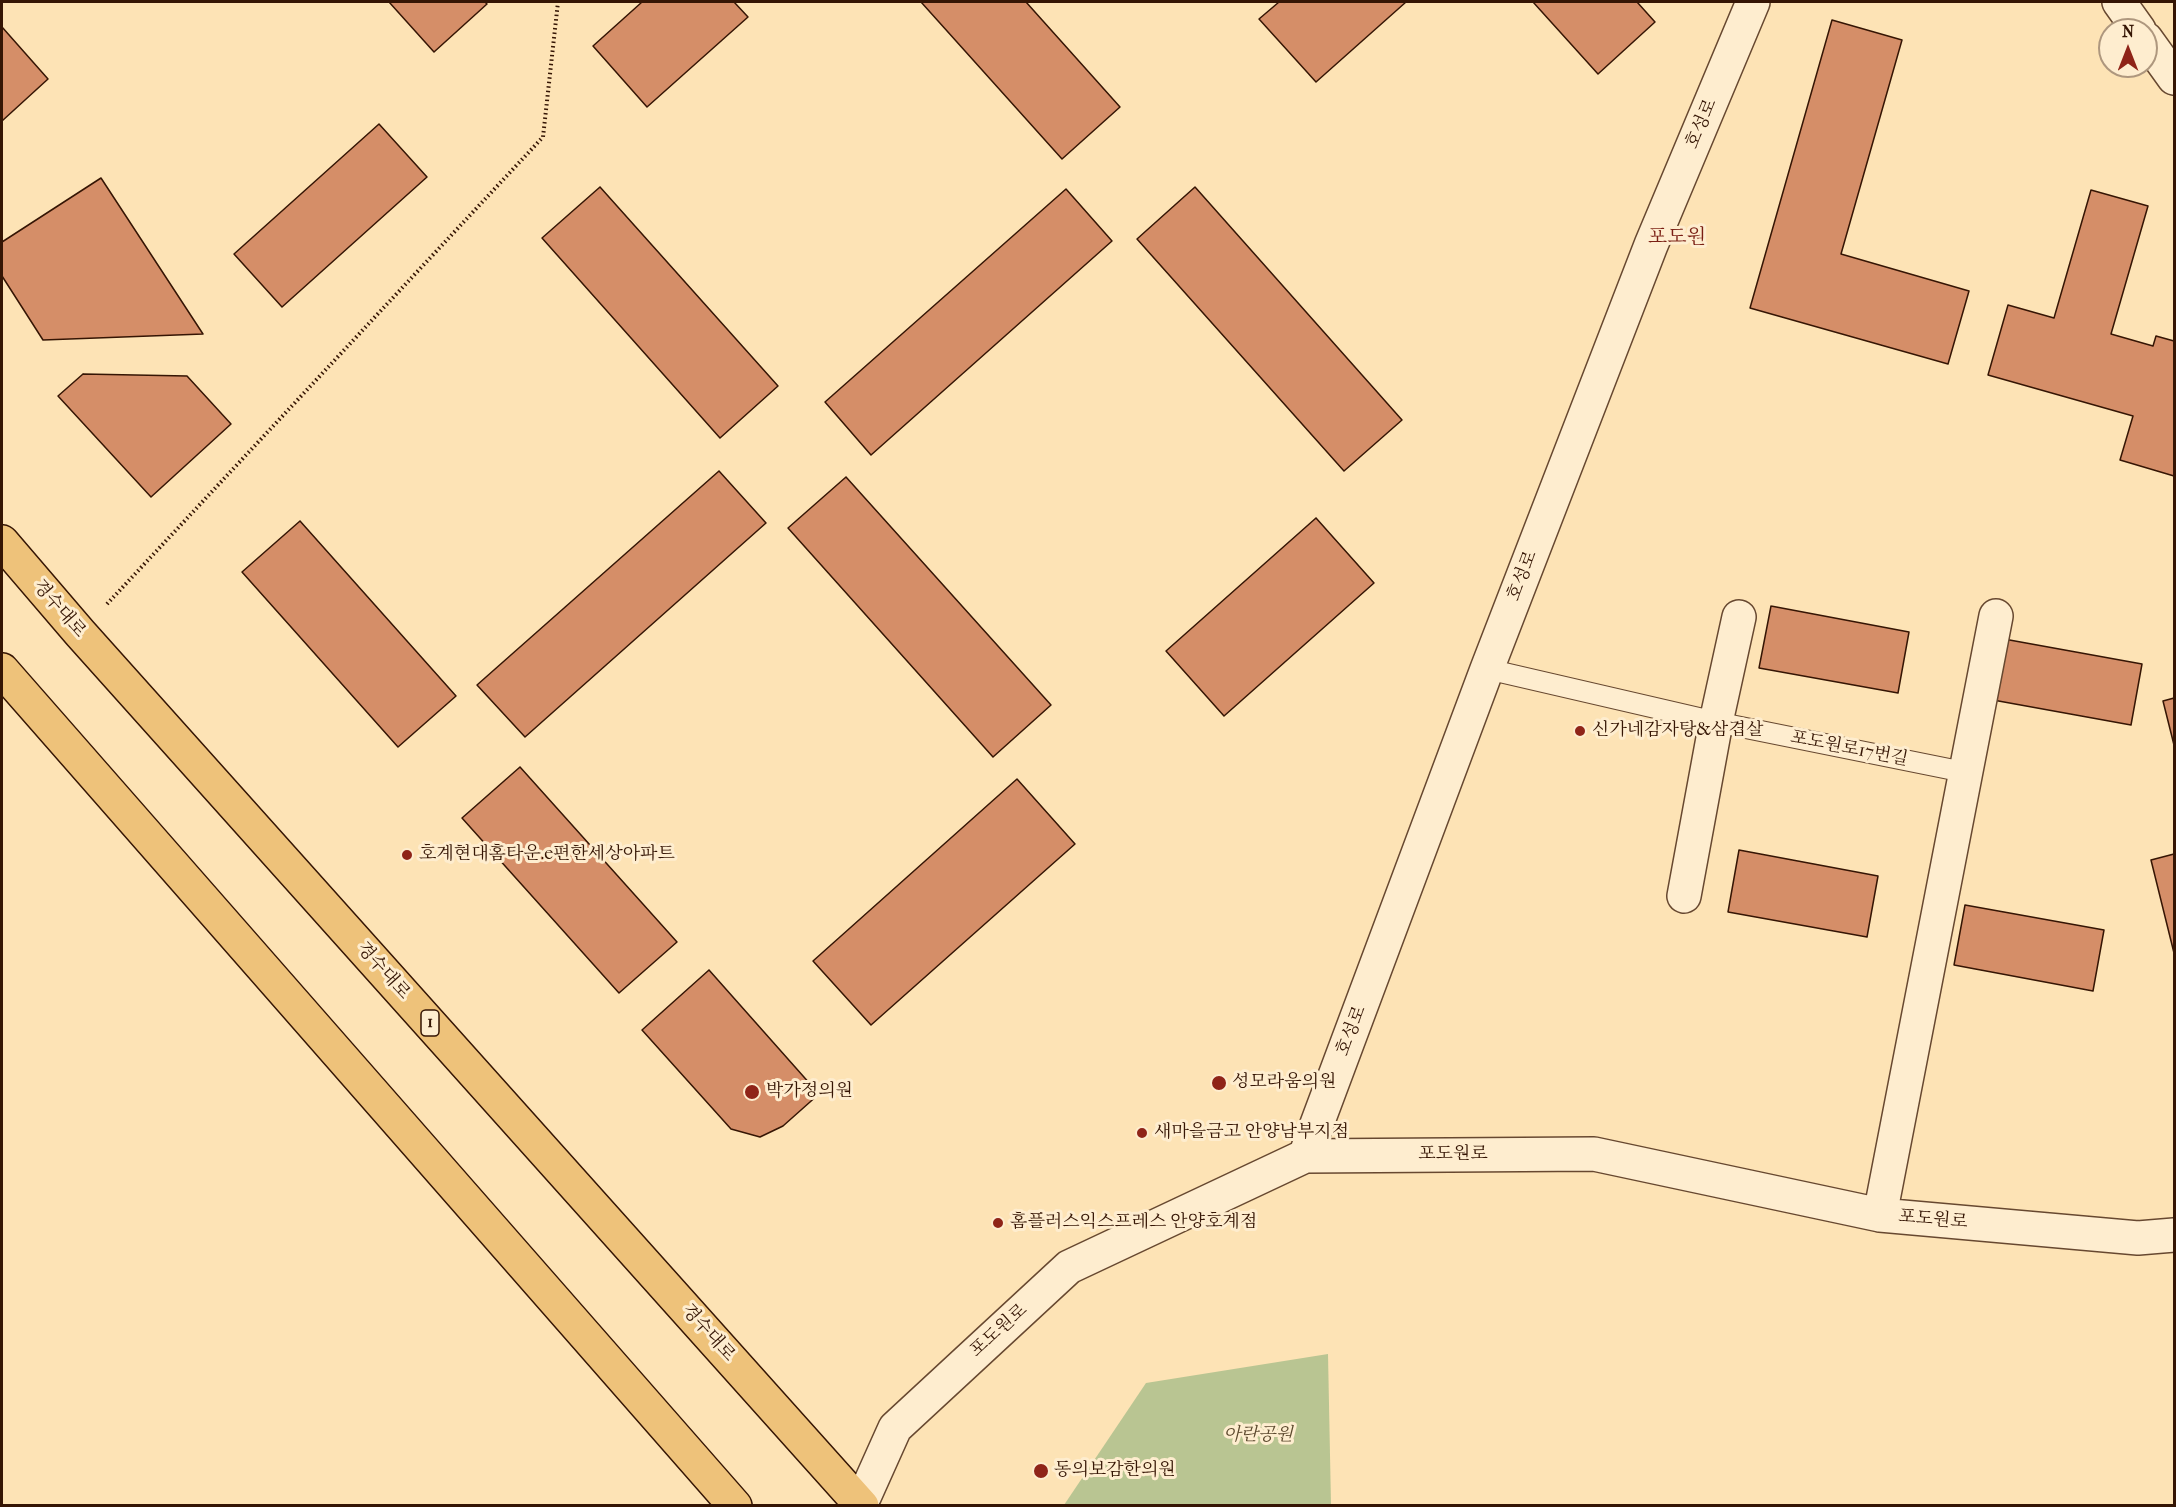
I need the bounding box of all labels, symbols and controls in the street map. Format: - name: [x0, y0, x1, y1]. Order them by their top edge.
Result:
- north arrow: [2098, 18, 2158, 78]
- text: N: [2122, 22, 2134, 41]
- street label: 호성로: [1682, 96, 1722, 152]
- district label: 포도원: [1648, 226, 1706, 250]
- street label: 호성로: [1504, 548, 1542, 604]
- street label: 경수대로: [28, 576, 90, 642]
- place label: 신가네감자탕&삼겹살: [1592, 720, 1763, 742]
- marker: 신가네감자탕&삼겹살: [1573, 724, 1587, 738]
- street label: 포도원로17번길: [1788, 727, 1910, 771]
- place label: 호계현대홈타운.e편한세상아파트: [419, 844, 675, 866]
- marker: 호계현대홈타운.e편한세상아파트: [400, 848, 414, 862]
- street label: 경수대로: [352, 938, 414, 1004]
- street label: 호성로: [1333, 1003, 1371, 1059]
- road number: 1: [421, 1010, 439, 1036]
- place label: 성모라움의원: [1232, 1072, 1336, 1094]
- marker: 성모라움의원: [1210, 1074, 1228, 1092]
- place label: 박가정의원: [766, 1081, 853, 1103]
- marker: 박가정의원: [743, 1083, 761, 1101]
- place label: 새마을금고 안양남부지점: [1154, 1122, 1349, 1144]
- marker: 새마을금고 안양남부지점: [1135, 1126, 1149, 1140]
- street label: 포도원로: [1418, 1144, 1488, 1166]
- street label: 포도원로: [1897, 1206, 1969, 1234]
- place label: 홈플러스익스프레스 안양호계점: [1010, 1212, 1257, 1234]
- marker: 홈플러스익스프레스 안양호계점: [991, 1216, 1005, 1230]
- street label: 경수대로: [677, 1300, 739, 1366]
- street label: 포도원로: [966, 1300, 1032, 1362]
- park label: 아란공원: [1223, 1425, 1293, 1447]
- place label: 동의보감한의원: [1054, 1460, 1176, 1482]
- marker: 동의보감한의원: [1032, 1462, 1050, 1480]

